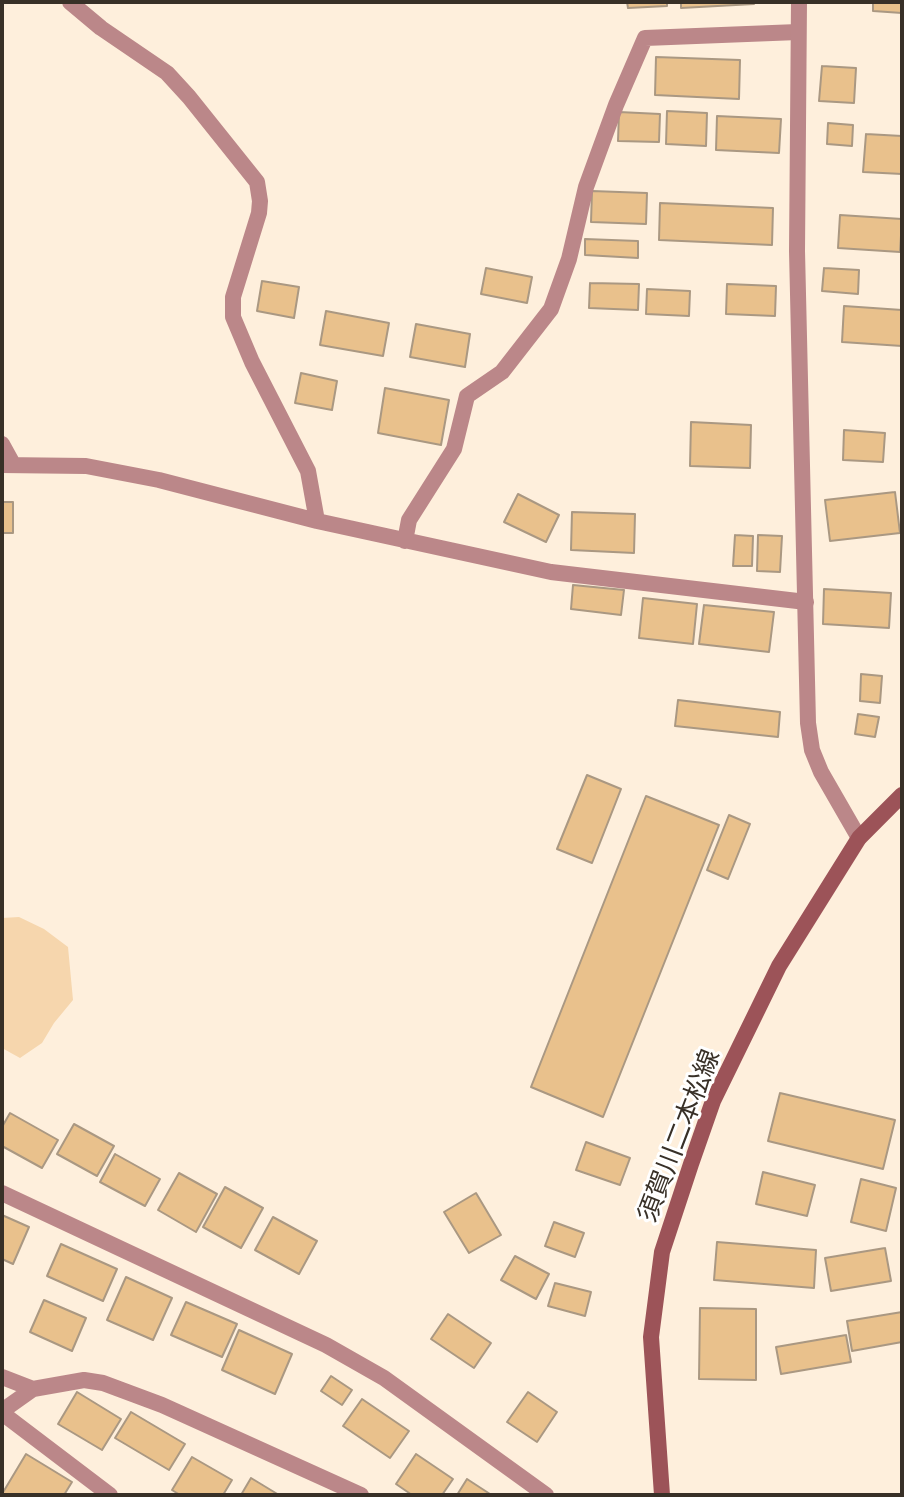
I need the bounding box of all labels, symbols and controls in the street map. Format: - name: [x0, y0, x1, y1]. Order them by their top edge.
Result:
- street label: 須賀川二本松線: [633, 1045, 727, 1227]

